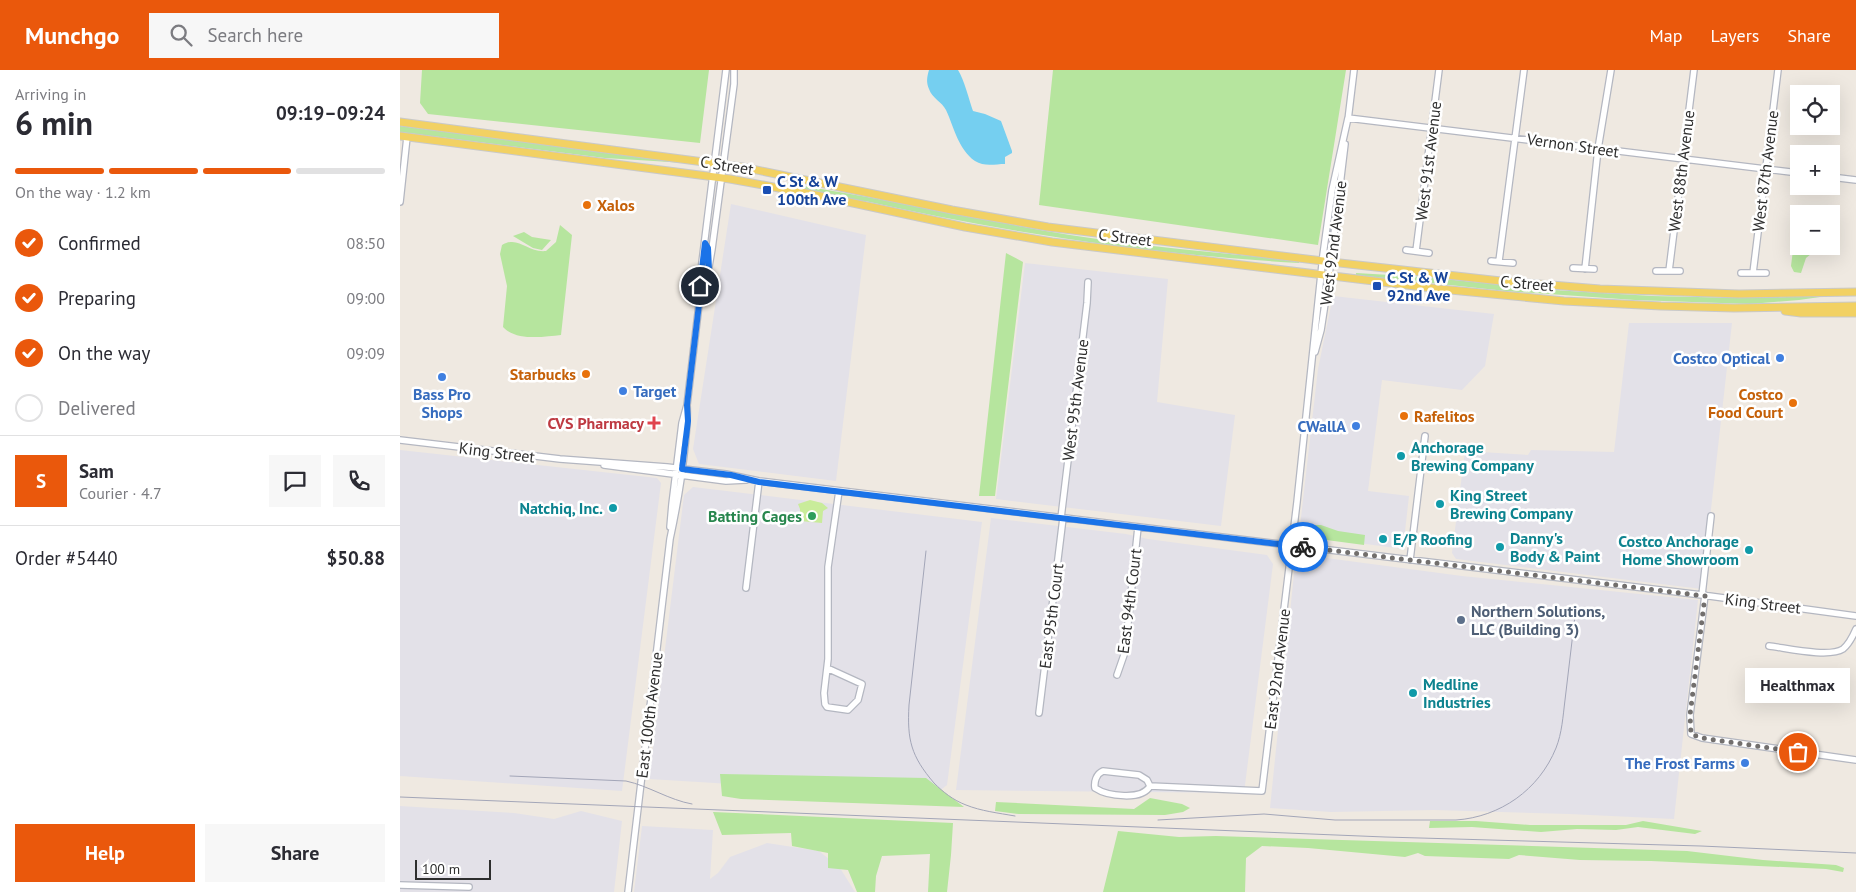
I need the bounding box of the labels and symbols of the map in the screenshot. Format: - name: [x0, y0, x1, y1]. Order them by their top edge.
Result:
- street label: West 91st Avenue: [1411, 100, 1445, 222]
- street label: West 88th Avenue: [1664, 109, 1698, 233]
- street label: West 87th Avenue: [1748, 109, 1782, 233]
- street label: Vernon Street: [1525, 128, 1621, 161]
- street label: C Street: [699, 151, 756, 179]
- place label: C St & W 100th Ave: [777, 171, 846, 209]
- street label: West 92nd Avenue: [1315, 179, 1351, 307]
- marker: C St & W 100th Ave: [761, 184, 773, 196]
- place label: Xalos: [597, 195, 635, 215]
- marker: Xalos: [581, 199, 593, 211]
- street label: C Street: [1097, 224, 1153, 250]
- pin: [679, 265, 721, 307]
- place label: C St & W 92nd Ave: [1387, 267, 1450, 305]
- street label: C Street: [1499, 271, 1555, 295]
- marker: C St & W 92nd Ave: [1371, 280, 1383, 292]
- street label: West 95th Avenue: [1058, 338, 1092, 462]
- place label: Costco Optical: [1673, 348, 1770, 368]
- marker: Costco Optical: [1774, 352, 1786, 364]
- place label: Starbucks: [510, 364, 576, 384]
- marker: Starbucks: [580, 368, 592, 380]
- marker: Bass Pro Shops: [436, 371, 448, 383]
- place label: Target: [633, 381, 677, 401]
- place label: Bass Pro Shops: [413, 384, 471, 422]
- place label: Costco Food Court: [1708, 384, 1783, 422]
- marker: Target: [617, 385, 629, 397]
- marker: Costco Food Court: [1787, 397, 1799, 409]
- place label: Rafelitos: [1414, 406, 1475, 426]
- marker: Rafelitos: [1398, 410, 1410, 422]
- place label: CVS Pharmacy: [547, 413, 644, 433]
- place label: CWallA: [1297, 416, 1346, 436]
- marker: CVS Pharmacy: [648, 417, 660, 429]
- marker: CWallA: [1350, 420, 1362, 432]
- street label: King Street: [458, 437, 537, 467]
- place label: Anchorage Brewing Company: [1411, 437, 1534, 475]
- marker: Anchorage Brewing Company: [1395, 450, 1407, 462]
- place label: King Street Brewing Company: [1450, 485, 1573, 523]
- place label: Natchiq, Inc.: [519, 498, 603, 518]
- marker: King Street Brewing Company: [1434, 498, 1446, 510]
- marker: Natchiq, Inc.: [607, 502, 619, 514]
- place label: Batting Cages: [708, 506, 802, 526]
- marker: Batting Cages: [806, 510, 818, 522]
- courier: [1278, 522, 1328, 572]
- place label: Danny's Body & Paint: [1510, 528, 1601, 566]
- place label: E/P Roofing: [1393, 529, 1473, 549]
- place label: Costco Anchorage Home Showroom: [1618, 531, 1739, 569]
- marker: E/P Roofing: [1377, 533, 1389, 545]
- marker: Danny's Body & Paint: [1494, 541, 1506, 553]
- marker: Costco Anchorage Home Showroom: [1743, 544, 1755, 556]
- street label: East 94th Court: [1113, 547, 1145, 655]
- street label: East 95th Court: [1035, 562, 1067, 670]
- street label: King Street: [1724, 588, 1803, 618]
- place label: Northern Solutions, LLC (Building 3): [1471, 601, 1605, 639]
- street label: East 92nd Avenue: [1260, 607, 1294, 731]
- marker: Northern Solutions, LLC (Building 3): [1455, 614, 1467, 626]
- street label: East 100th Avenue: [631, 651, 667, 779]
- callout: Healthmax: [1746, 667, 1850, 702]
- place label: Medline Industries: [1423, 674, 1491, 712]
- marker: Medline Industries: [1407, 687, 1419, 699]
- pin: [1777, 731, 1819, 773]
- place label: The Frost Farms: [1625, 753, 1735, 773]
- marker: The Frost Farms: [1739, 757, 1751, 769]
- scale bar: [415, 857, 491, 880]

